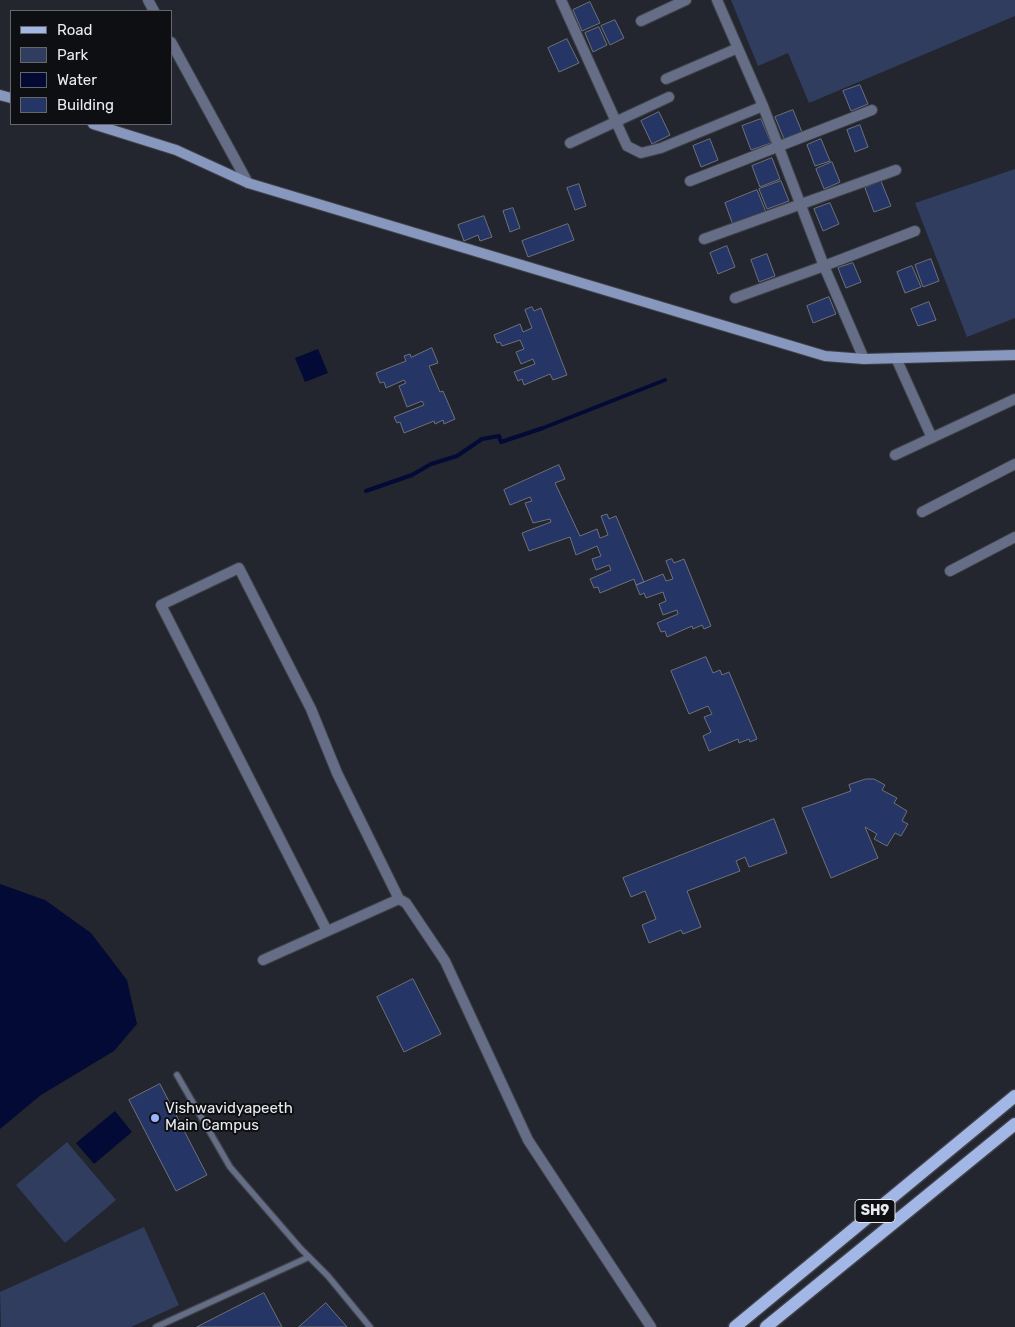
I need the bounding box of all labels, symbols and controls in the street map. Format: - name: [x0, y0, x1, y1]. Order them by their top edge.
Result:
- legend: [10, 10, 172, 125]
- text: Road: [57, 21, 93, 39]
- text: Park: [57, 46, 88, 64]
- text: Water: [57, 71, 97, 89]
- text: Building: [57, 96, 114, 114]
- place label: Vishwavidyapeeth Main Campus: [165, 1100, 293, 1135]
- marker: Vishwavidyapeeth Main Campus: [149, 1112, 161, 1124]
- road number: SH9: [855, 1200, 895, 1222]

